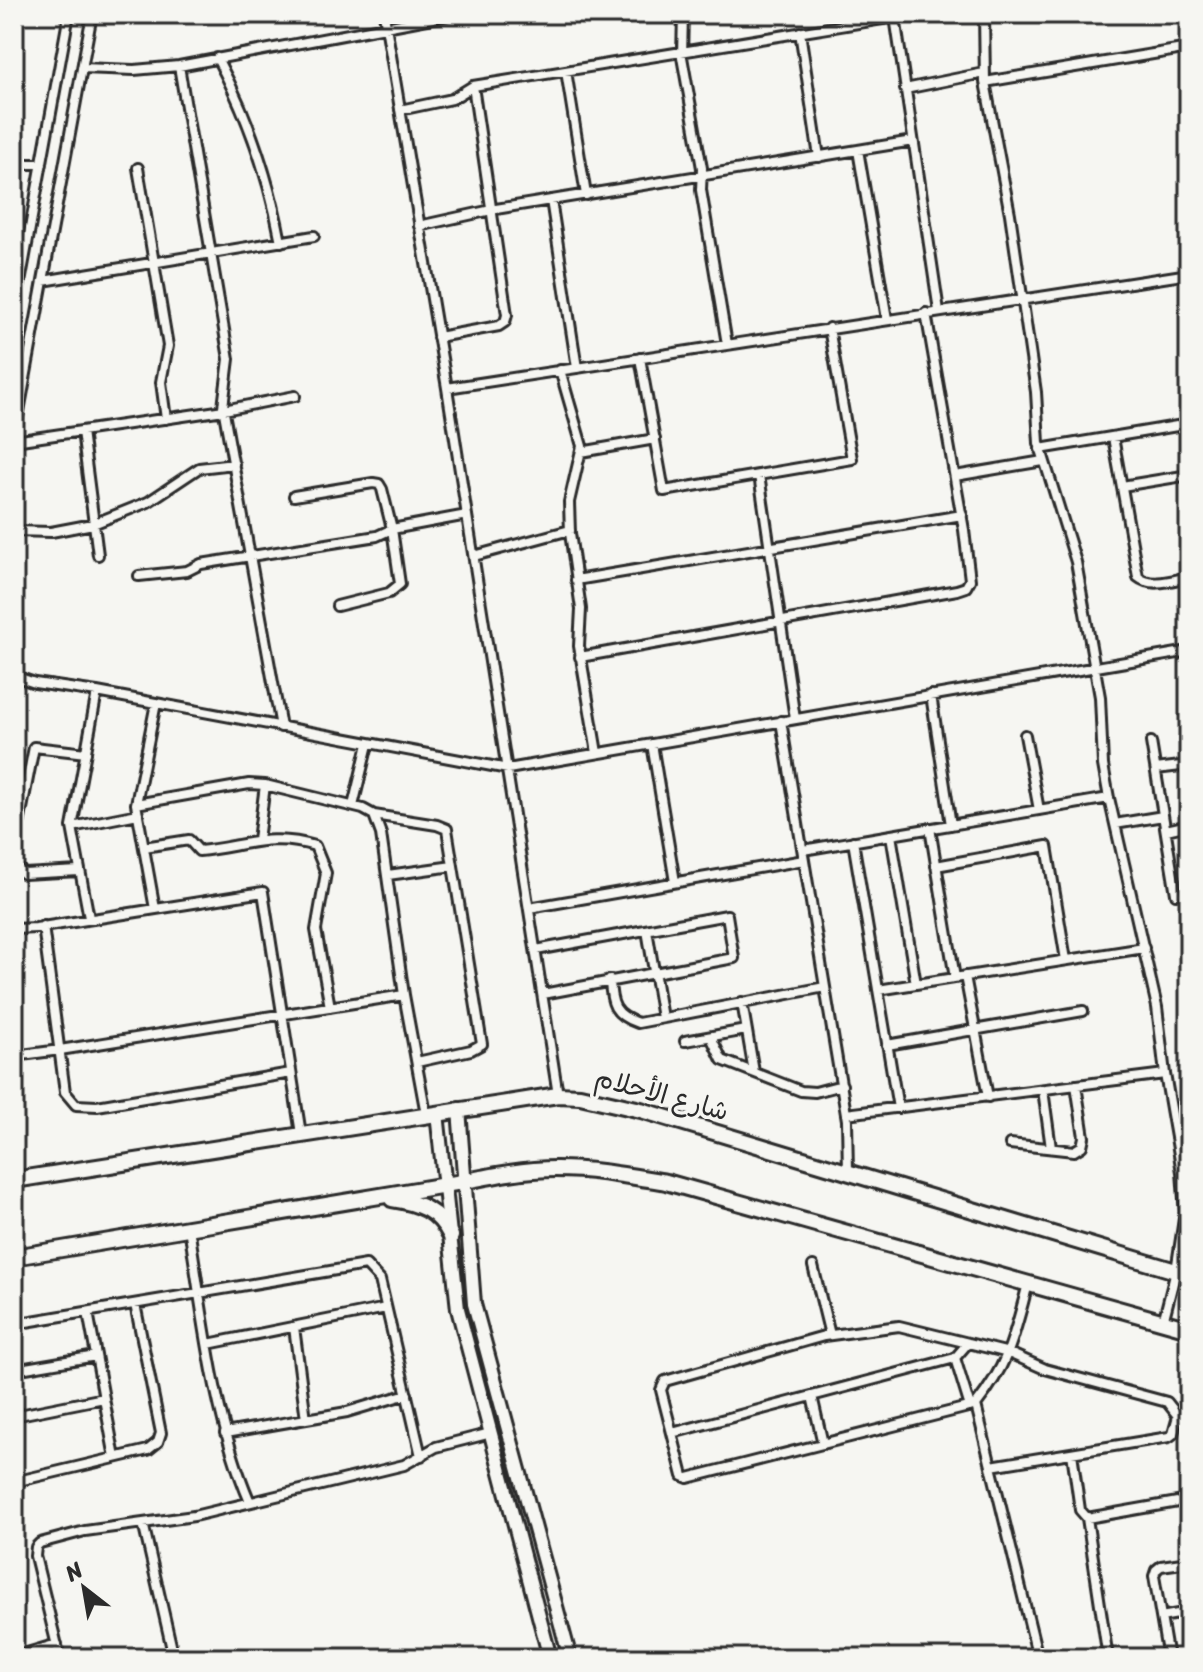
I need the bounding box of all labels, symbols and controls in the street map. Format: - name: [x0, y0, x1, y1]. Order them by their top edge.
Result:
- street label: شارع الأحلام: [590, 1054, 734, 1134]
- north arrow: [44, 1548, 124, 1628]
- text: N: [57, 1550, 91, 1592]

